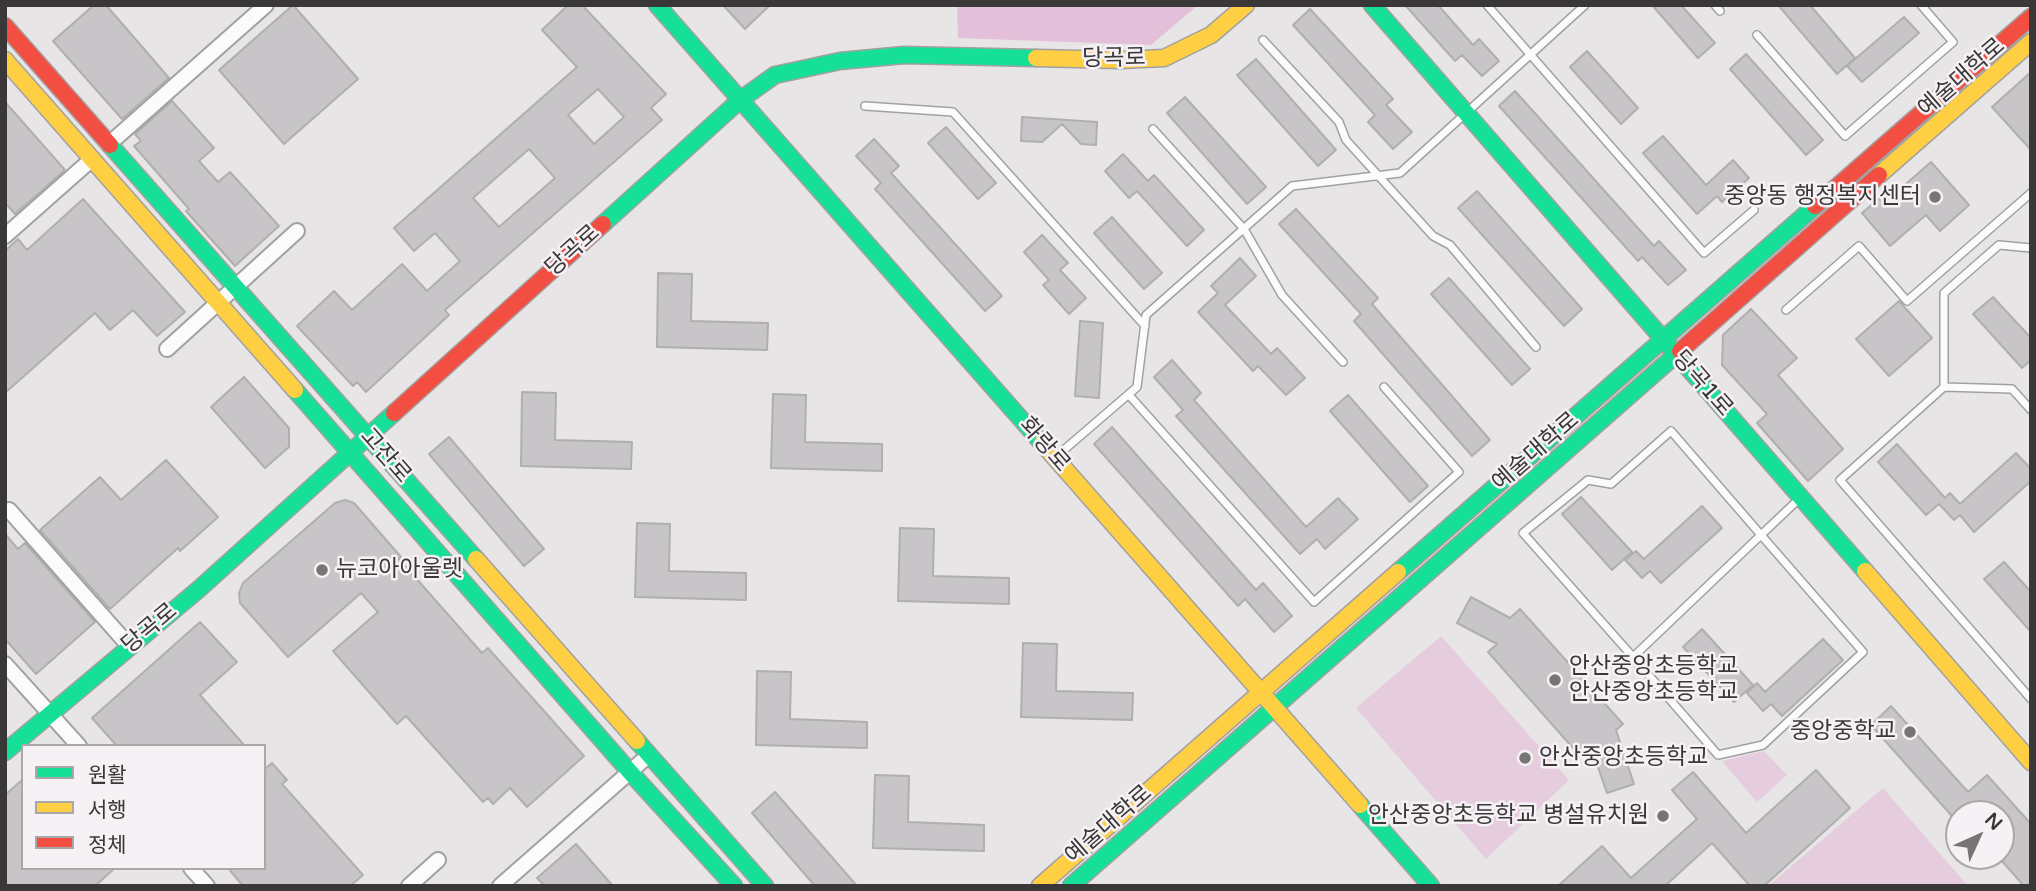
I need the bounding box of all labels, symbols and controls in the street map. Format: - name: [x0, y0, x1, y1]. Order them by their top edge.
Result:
- street label: 예술대학로: [1913, 33, 2011, 123]
- street label: 당곡로: [1082, 45, 1146, 73]
- place label: 중앙동 행정복지센터: [1725, 183, 1921, 211]
- marker: 중앙동 행정복지센터: [1927, 189, 1943, 205]
- street label: 당곡로: [540, 220, 606, 282]
- street label: 당곡1로: [1666, 346, 1738, 422]
- street label: 예술대학로: [1487, 407, 1585, 497]
- street label: 화랑로: [1013, 412, 1075, 478]
- street label: 고잔로: [354, 423, 416, 489]
- place label: 뉴코아아울렛: [336, 556, 463, 584]
- marker: 뉴코아아울렛: [314, 562, 330, 578]
- street label: 당곡로: [117, 598, 183, 660]
- place label: 안산중앙초등학교 안산중앙초등학교: [1569, 653, 1738, 707]
- marker: 안산중앙초등학교 안산중앙초등학교: [1547, 672, 1563, 688]
- place label: 중앙중학교: [1790, 718, 1896, 746]
- marker: 중앙중학교: [1902, 724, 1918, 740]
- legend: [21, 744, 266, 870]
- place label: 안산중앙초등학교: [1539, 744, 1708, 772]
- marker: 안산중앙초등학교: [1517, 750, 1533, 766]
- text: 원활: [88, 763, 127, 788]
- street label: 예술대학로: [1060, 780, 1158, 870]
- text: 서행: [88, 798, 127, 823]
- north arrow: [1945, 800, 2015, 870]
- place label: 안산중앙초등학교 병설유치원: [1368, 802, 1649, 830]
- marker: 안산중앙초등학교 병설유치원: [1655, 808, 1671, 824]
- text: N: [1980, 808, 2007, 835]
- text: 정체: [88, 833, 127, 858]

